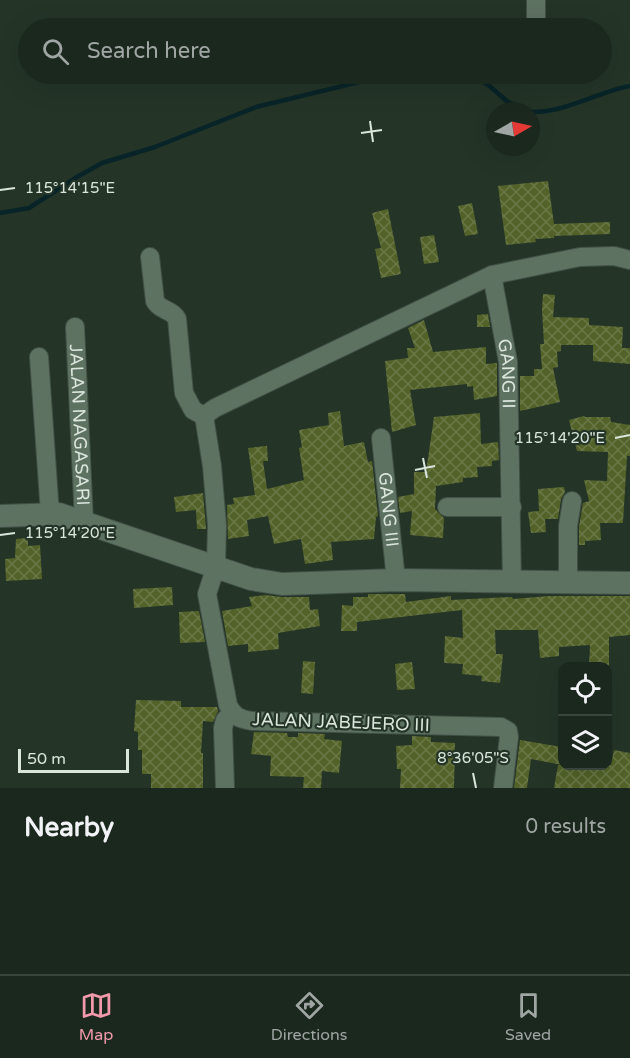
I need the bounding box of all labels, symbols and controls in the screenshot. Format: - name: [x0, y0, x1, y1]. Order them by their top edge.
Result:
- search box: [18, 18, 612, 84]
- icon: search: [39, 35, 72, 68]
- text: Search here: [87, 38, 211, 64]
- north arrow: [486, 102, 540, 156]
- text: 115°14'15"E: [25, 179, 115, 197]
- street label: GANG II: [493, 337, 520, 409]
- street label: JALAN NAGASARI: [65, 344, 94, 506]
- text: 115°14'20"E: [515, 429, 605, 447]
- street label: GANG III: [374, 471, 403, 548]
- text: 115°14'20"E: [25, 524, 115, 542]
- map controls: [558, 662, 612, 770]
- button: locate: [558, 662, 612, 716]
- street label: JALAN JABEJERO III: [252, 708, 430, 736]
- button: layers: [558, 716, 612, 770]
- scale bar: [18, 746, 129, 774]
- text: 50 m: [27, 749, 66, 769]
- text: 8°36'05"S: [437, 749, 509, 767]
- text: Nearby: [24, 812, 114, 843]
- text: 0 results: [526, 815, 606, 839]
- tab: Map: [79, 989, 113, 1045]
- tab: Directions: [271, 989, 347, 1045]
- tab: Saved: [505, 989, 551, 1045]

